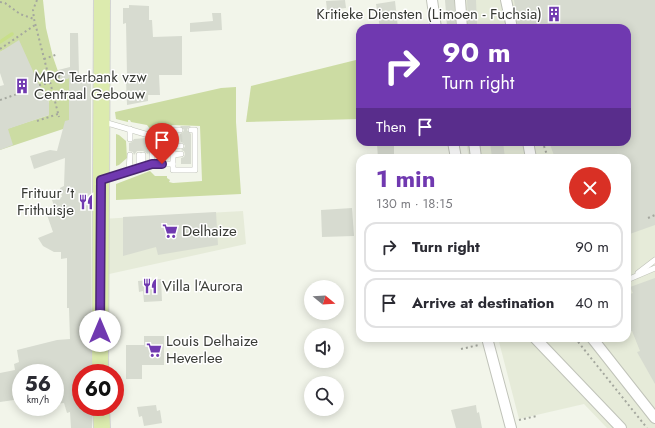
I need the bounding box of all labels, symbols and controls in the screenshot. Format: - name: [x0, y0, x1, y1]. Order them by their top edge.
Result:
- place label: Kritieke Diensten (Limoen - Fuchsia): [316, 3, 542, 25]
- building icon: Kritieke Diensten (Limoen - Fuchsia): [545, 5, 563, 23]
- text: 90 m: [442, 32, 511, 73]
- icon: right: [376, 40, 428, 92]
- place label: MPC Terbank vzw Centraal Gebouw: [34, 66, 147, 105]
- text: Turn right: [442, 70, 514, 96]
- building icon: MPC Terbank vzw Centraal Gebouw: [13, 77, 31, 95]
- text: Then: [376, 116, 406, 138]
- icon: arrive: [414, 116, 436, 138]
- pin: [145, 123, 179, 164]
- icon: arrive: [151, 129, 173, 151]
- text: 1 min: [376, 161, 436, 196]
- button: close: [569, 167, 611, 209]
- place label: Frituur 't Frithuisje: [17, 182, 74, 221]
- restaurant icon: Frituur 't Frithuisje: [77, 193, 95, 211]
- text: 130 m · 18:15: [376, 194, 453, 213]
- place label: Delhaize: [182, 220, 237, 242]
- supermarket icon: Delhaize: [161, 222, 179, 240]
- icon: right: [378, 236, 400, 258]
- text: Turn right: [412, 236, 480, 258]
- text: 90 m: [575, 236, 609, 258]
- place label: Villa l'Aurora: [162, 275, 243, 297]
- restaurant icon: Villa l'Aurora: [141, 277, 159, 295]
- north arrow: [304, 280, 344, 320]
- map controls: [304, 280, 344, 416]
- icon: arrive: [378, 292, 400, 314]
- text: Arrive at destination: [412, 292, 554, 314]
- text: 40 m: [575, 292, 609, 314]
- position arrow: [79, 310, 121, 352]
- button: sound: [304, 328, 344, 368]
- place label: Louis Delhaize Heverlee: [166, 330, 258, 369]
- supermarket icon: Louis Delhaize Heverlee: [145, 341, 163, 359]
- speed limit sign: 60: [72, 364, 124, 416]
- text: 56: [25, 370, 51, 399]
- button: search: [304, 376, 344, 416]
- text: km/h: [27, 392, 49, 407]

